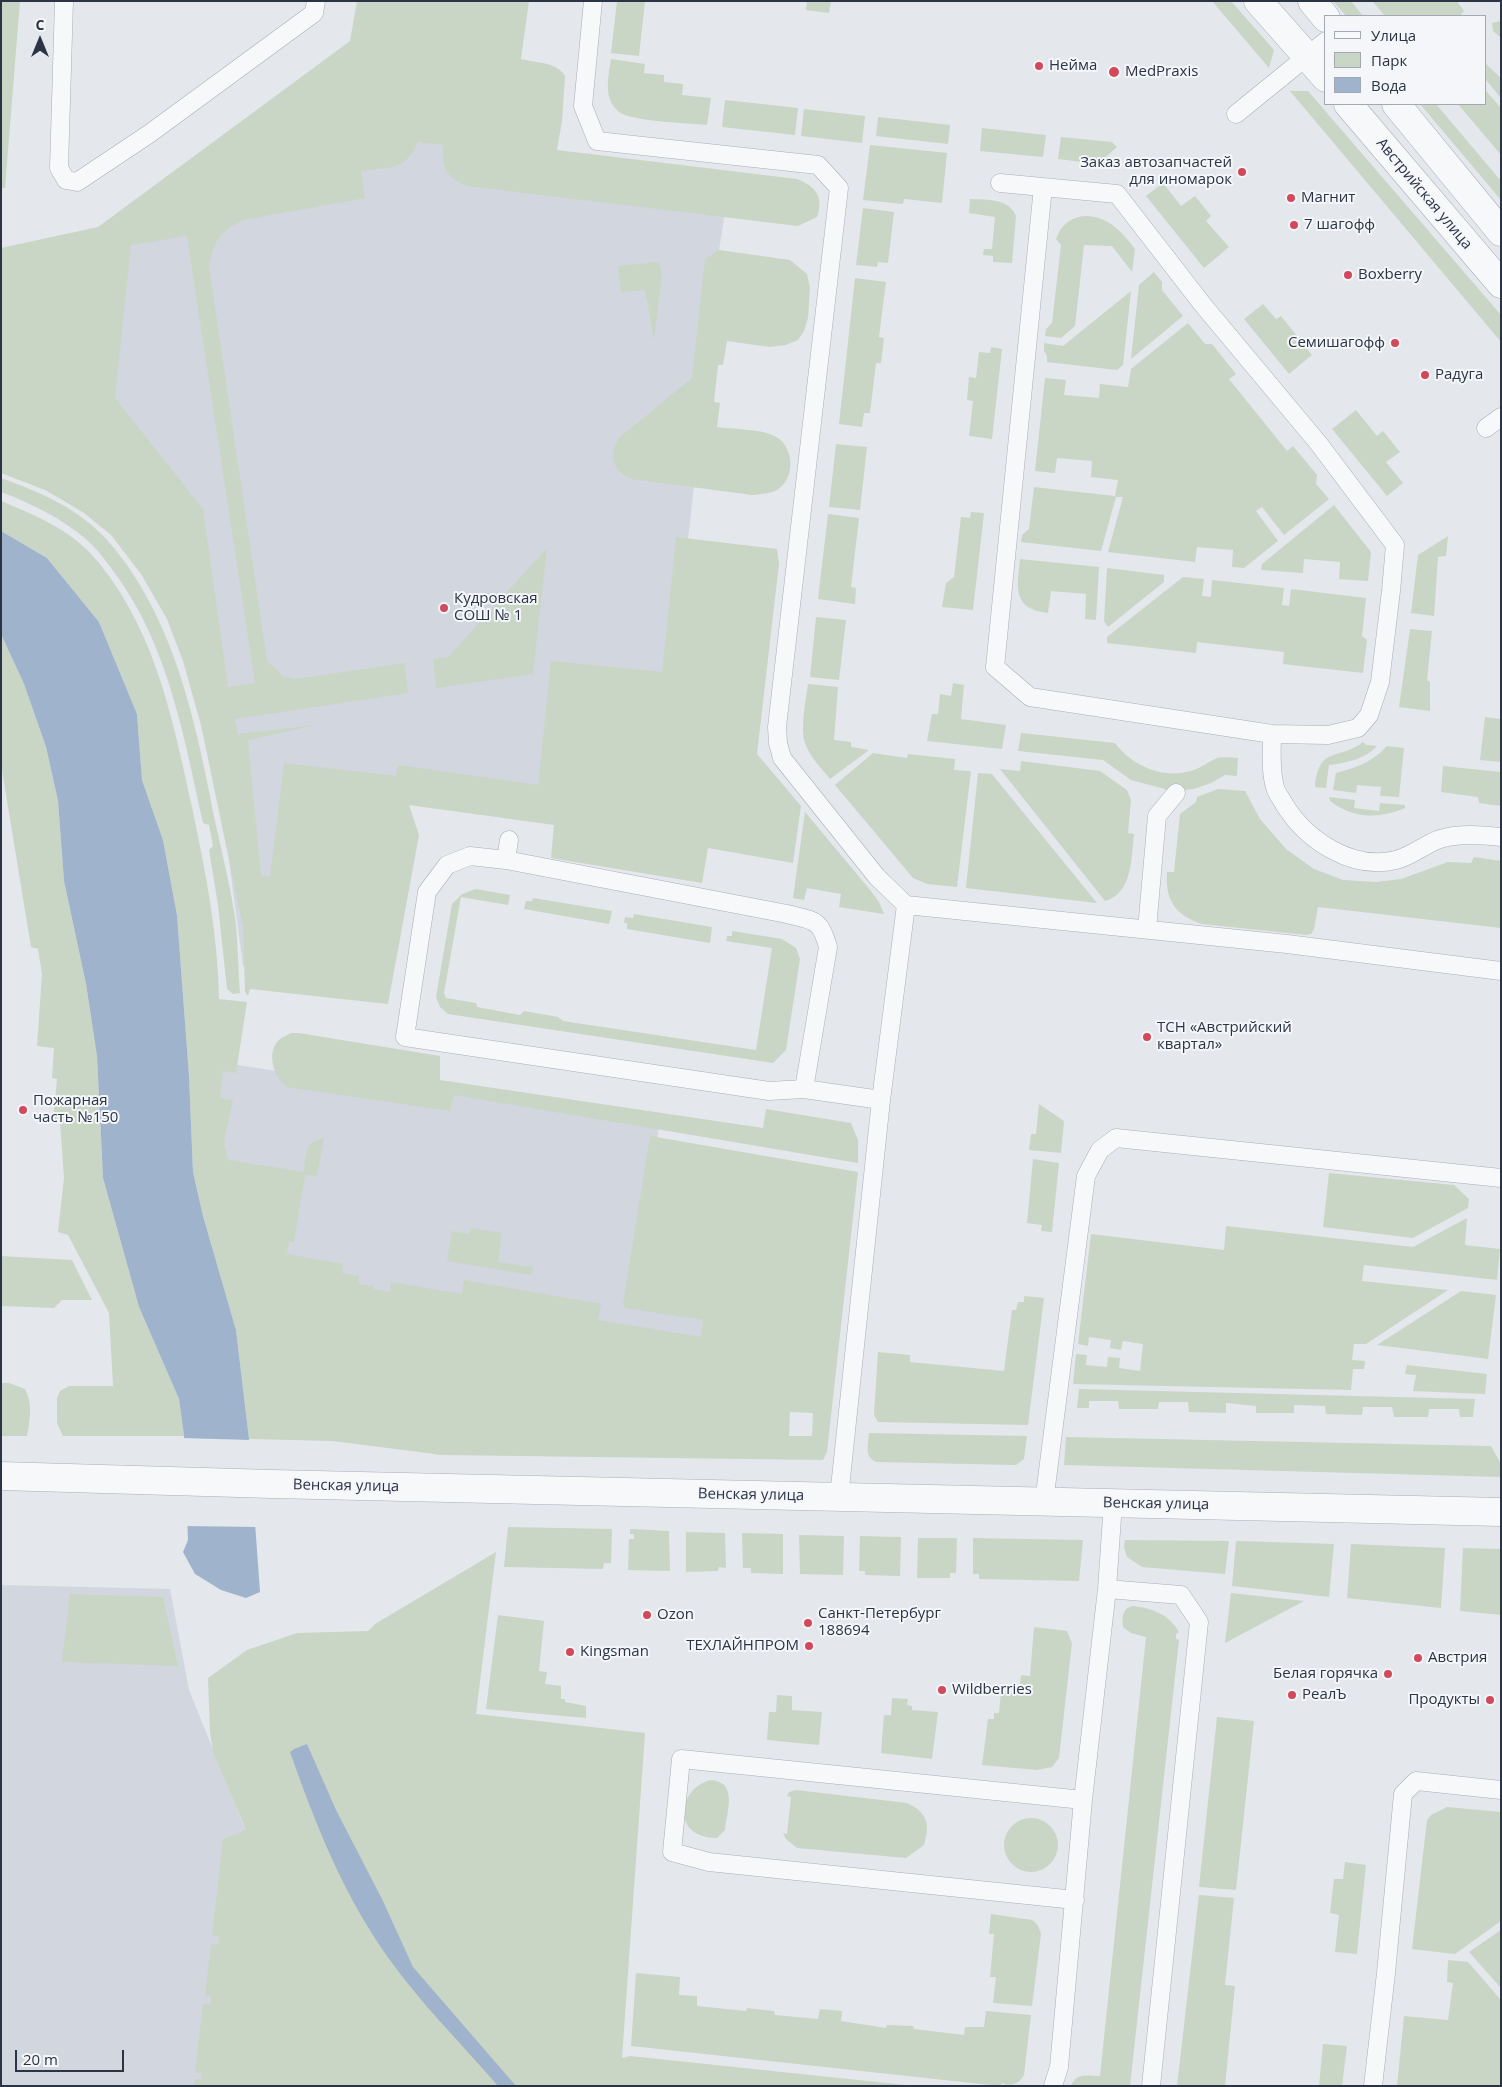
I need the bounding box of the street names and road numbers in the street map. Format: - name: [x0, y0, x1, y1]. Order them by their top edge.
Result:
- street label: Австрийская улица: [1372, 135, 1476, 253]
- street label: Венская улица: [293, 1476, 399, 1496]
- street label: Венская улица: [698, 1485, 804, 1505]
- street label: Венская улица: [1103, 1494, 1209, 1514]

